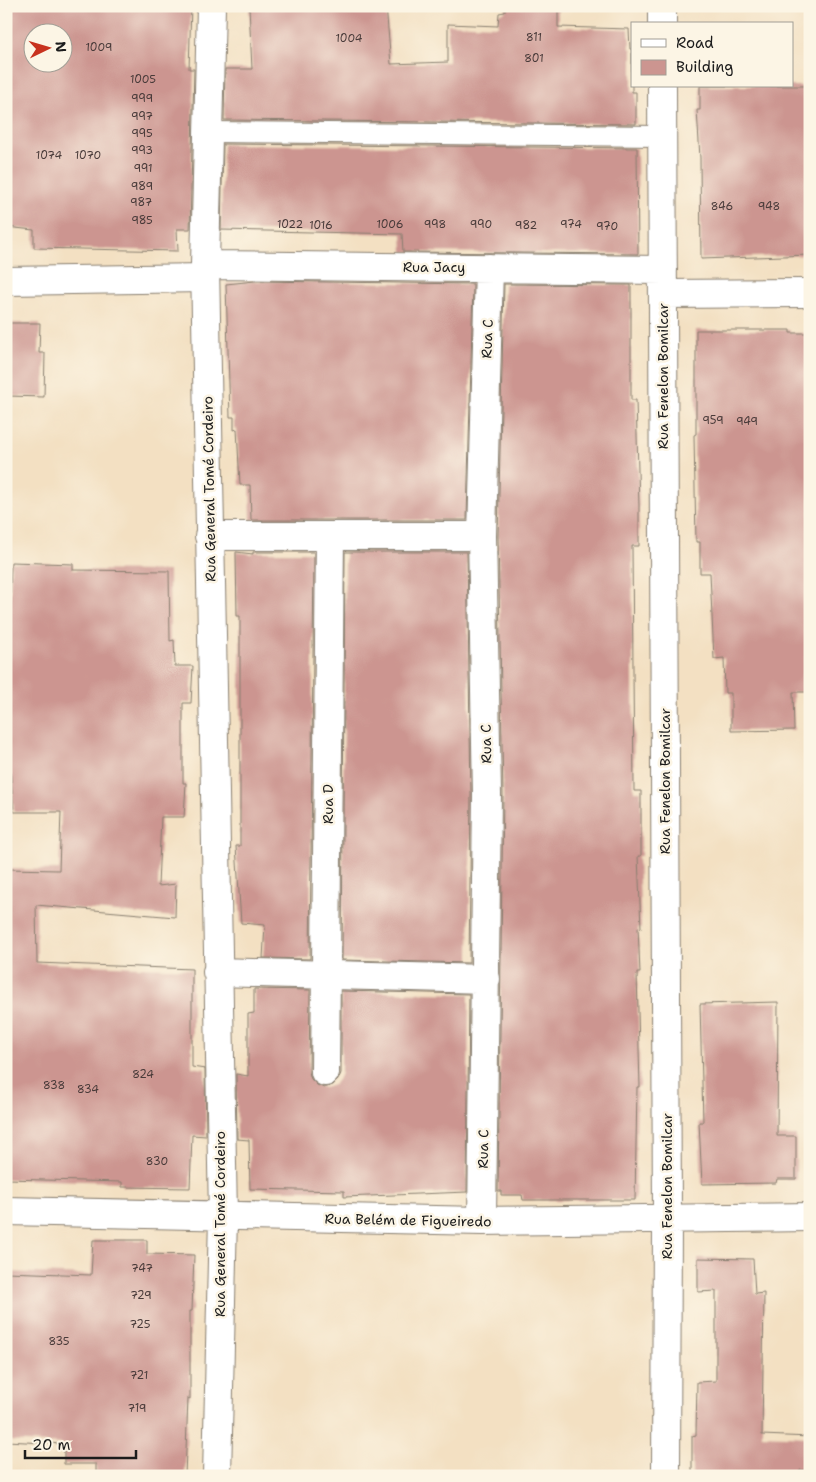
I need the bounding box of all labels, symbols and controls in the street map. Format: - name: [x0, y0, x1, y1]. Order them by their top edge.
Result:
- north arrow: [22, 22, 72, 72]
- legend: [631, 22, 794, 88]
- house number: 811: [526, 30, 542, 45]
- house number: 1004: [336, 31, 363, 46]
- text: Road: [676, 33, 714, 53]
- house number: 1009: [85, 40, 113, 55]
- text: N: [52, 41, 70, 53]
- house number: 801: [524, 51, 544, 66]
- text: Building: [676, 57, 733, 77]
- house number: 1005: [130, 72, 156, 87]
- house number: 999: [131, 91, 153, 106]
- house number: 997: [131, 109, 153, 124]
- house number: 995: [131, 126, 153, 141]
- house number: 993: [131, 143, 153, 158]
- house number: 1074: [36, 148, 62, 163]
- house number: 1070: [75, 148, 101, 163]
- house number: 991: [133, 161, 153, 176]
- house number: 989: [131, 179, 153, 194]
- house number: 987: [130, 195, 152, 210]
- house number: 846: [711, 199, 733, 214]
- house number: 948: [758, 199, 780, 214]
- house number: 985: [131, 213, 153, 228]
- house number: 1022: [277, 217, 303, 232]
- house number: 1006: [376, 217, 404, 232]
- house number: 998: [424, 217, 446, 232]
- house number: 990: [470, 217, 492, 232]
- house number: 974: [560, 217, 582, 232]
- house number: 1016: [309, 218, 333, 233]
- house number: 982: [515, 218, 537, 233]
- house number: 970: [596, 219, 618, 234]
- street label: Rua Jacy: [403, 258, 465, 276]
- street label: Rua Fenelon Bomilcar: [654, 302, 672, 449]
- street label: Rua C: [477, 319, 497, 359]
- street label: Rua General Tomé Cordeiro: [198, 396, 220, 582]
- house number: 959: [702, 413, 724, 428]
- house number: 949: [736, 414, 758, 429]
- street label: Rua Fenelon Bomilcar: [656, 707, 674, 854]
- street label: Rua C: [477, 724, 495, 764]
- street label: Rua D: [319, 784, 337, 824]
- house number: 824: [132, 1067, 154, 1082]
- house number: 838: [43, 1078, 65, 1093]
- house number: 834: [77, 1082, 99, 1097]
- street label: Rua Fenelon Bomilcar: [658, 1112, 676, 1259]
- street label: Rua C: [474, 1129, 492, 1169]
- street label: Rua General Tomé Cordeiro: [211, 1131, 229, 1317]
- house number: 830: [146, 1154, 168, 1169]
- street label: Rua Belém de Figueiredo: [324, 1210, 492, 1230]
- house number: 747: [131, 1261, 153, 1276]
- house number: 729: [130, 1288, 152, 1303]
- house number: 725: [129, 1317, 151, 1332]
- house number: 835: [48, 1334, 70, 1349]
- house number: 721: [130, 1368, 148, 1383]
- house number: 719: [128, 1401, 147, 1416]
- scale bar: [25, 1427, 136, 1459]
- text: 20 m: [32, 1435, 71, 1455]

